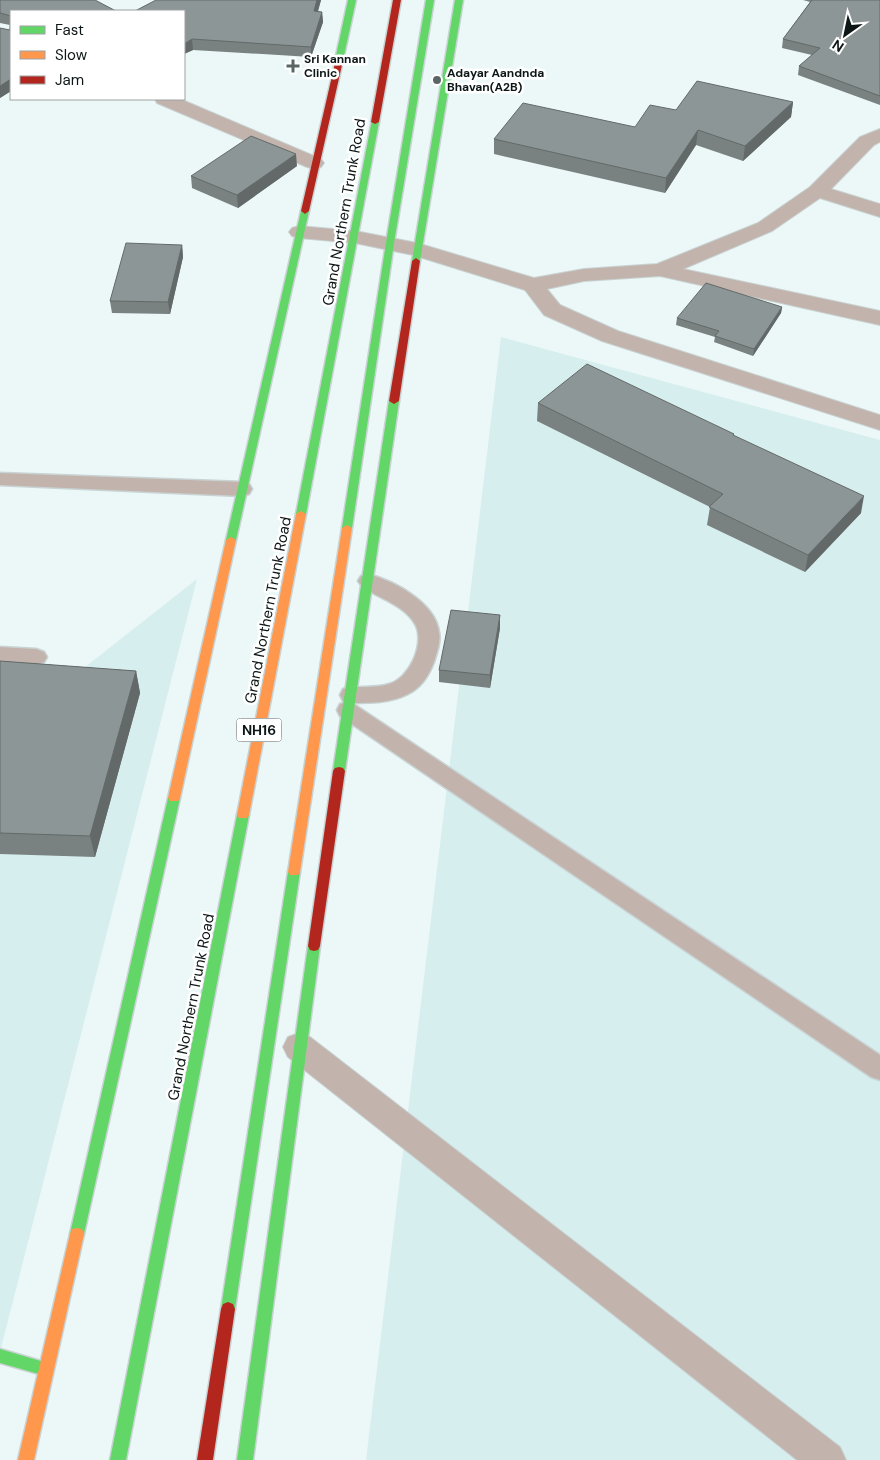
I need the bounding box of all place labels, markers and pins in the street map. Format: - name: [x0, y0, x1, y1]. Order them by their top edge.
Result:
- place label: Sri Kannan Clinic: [304, 51, 366, 81]
- marker: Sri Kannan Clinic: [286, 59, 300, 73]
- place label: Adayar Aandnda Bhavan(A2B): [447, 65, 544, 95]
- marker: Adayar Aandnda Bhavan(A2B): [431, 74, 443, 86]

